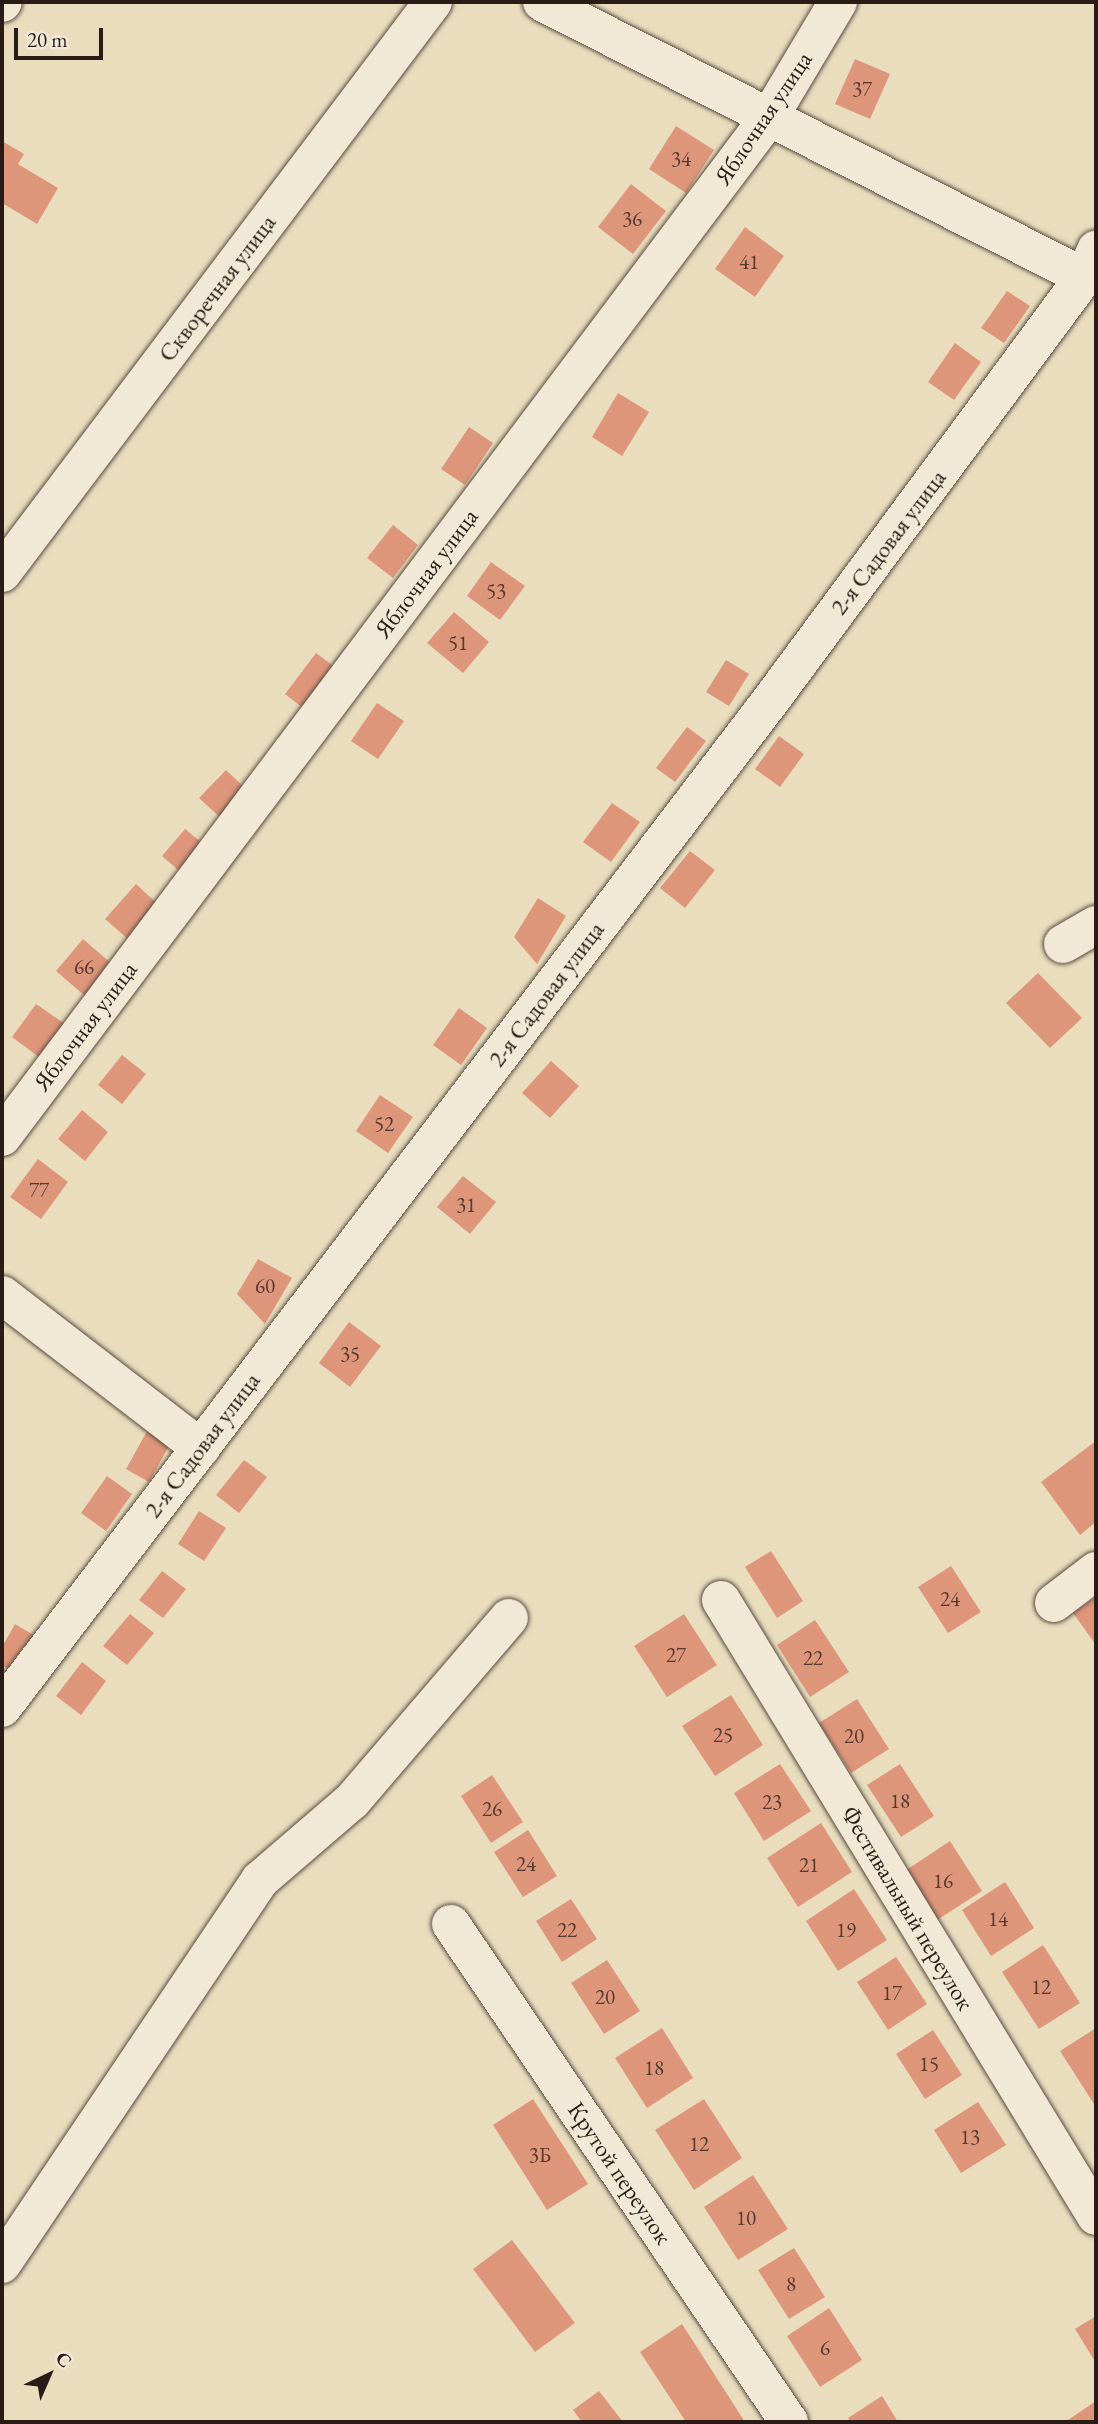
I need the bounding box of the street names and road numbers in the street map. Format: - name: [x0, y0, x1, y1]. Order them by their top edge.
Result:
- street label: Яблочная улица: [708, 46, 818, 190]
- street label: Скворечная улица: [152, 209, 282, 367]
- street label: 2-я Садовая улица: [824, 464, 952, 620]
- street label: Яблочная улица: [368, 503, 484, 643]
- street label: 2-я Садовая улица: [482, 916, 610, 1072]
- street label: Яблочная улица: [27, 956, 143, 1096]
- street label: 2-я Садовая улица: [138, 1367, 266, 1523]
- street label: Фестивальный переулок: [836, 1801, 980, 2015]
- street label: Крутой переулок: [562, 2096, 678, 2250]

